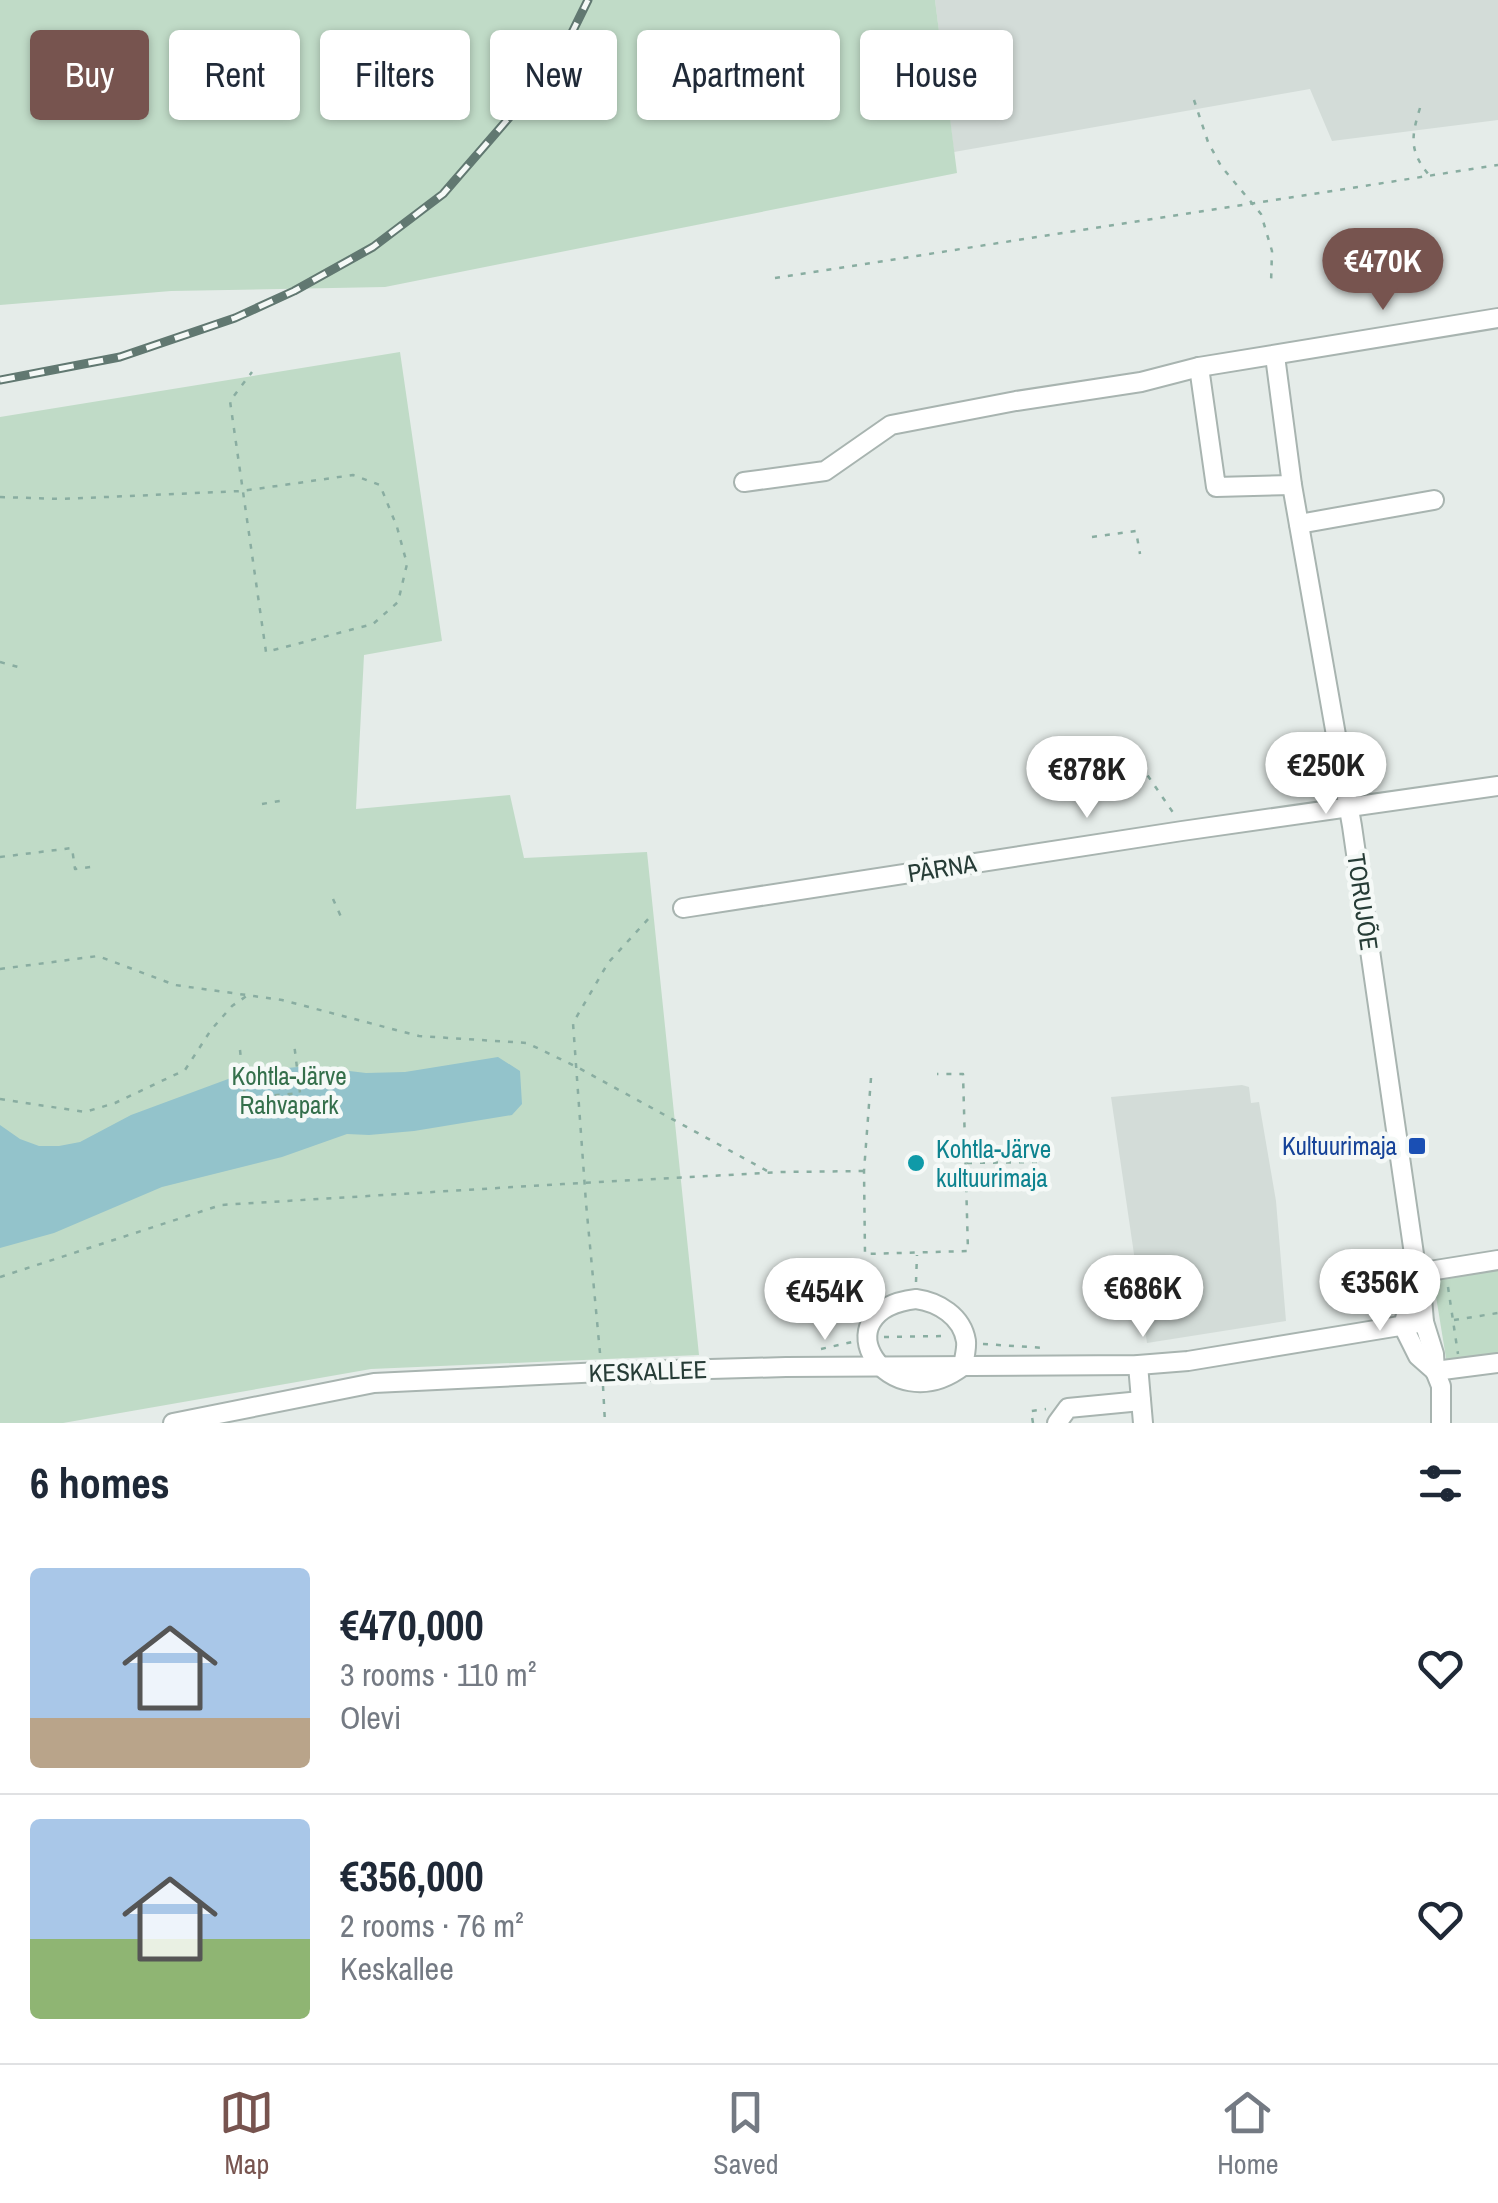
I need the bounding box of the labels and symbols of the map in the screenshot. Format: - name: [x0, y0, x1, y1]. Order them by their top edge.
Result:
- pin: €470K: [1313, 228, 1453, 313]
- pin: €250K: [1256, 732, 1396, 817]
- pin: €878K: [1017, 736, 1157, 821]
- street label: PÄRNA: [905, 846, 979, 890]
- street label: TORUJÕE: [1339, 851, 1387, 953]
- park label: Kohtla-Järve Rahvapark: [231, 1059, 347, 1122]
- place label: Kultuurimaja: [1282, 1129, 1398, 1163]
- place label: Kohtla-Järve kultuurimaja: [936, 1132, 1051, 1195]
- marker: Kultuurimaja: [1406, 1135, 1428, 1157]
- marker: Kohtla-Järve kultuurimaja: [905, 1152, 927, 1174]
- pin: €356K: [1310, 1249, 1450, 1334]
- pin: €686K: [1073, 1255, 1213, 1340]
- pin: €454K: [755, 1258, 895, 1343]
- street label: KESKALLEE: [588, 1352, 708, 1390]

